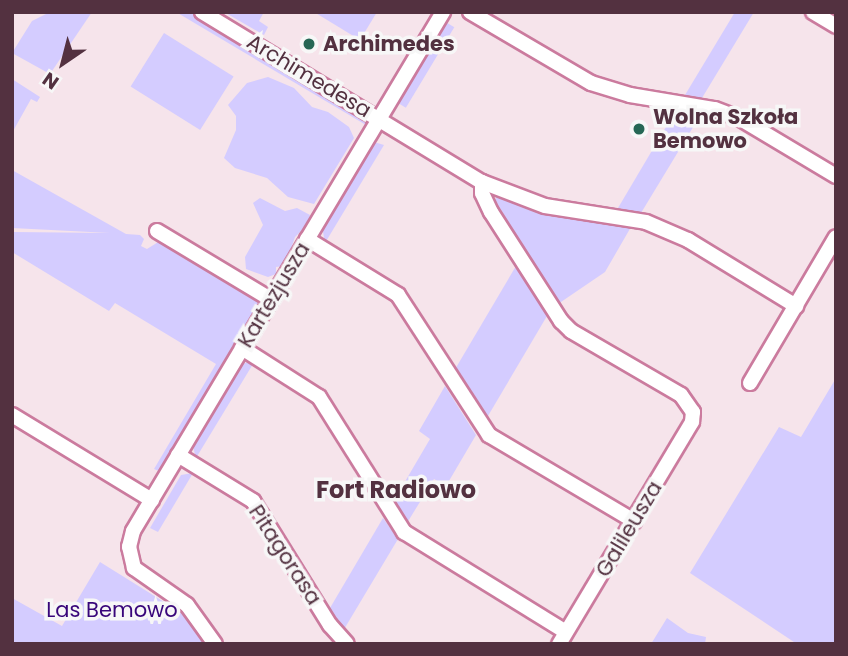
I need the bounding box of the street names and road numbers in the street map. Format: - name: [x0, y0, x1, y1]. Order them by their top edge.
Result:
- street label: Archimedesa: [242, 29, 376, 123]
- street label: Kartezjusza: [233, 238, 315, 352]
- street label: Galileusza: [591, 477, 667, 581]
- street label: Pitagorasa: [243, 500, 327, 610]

